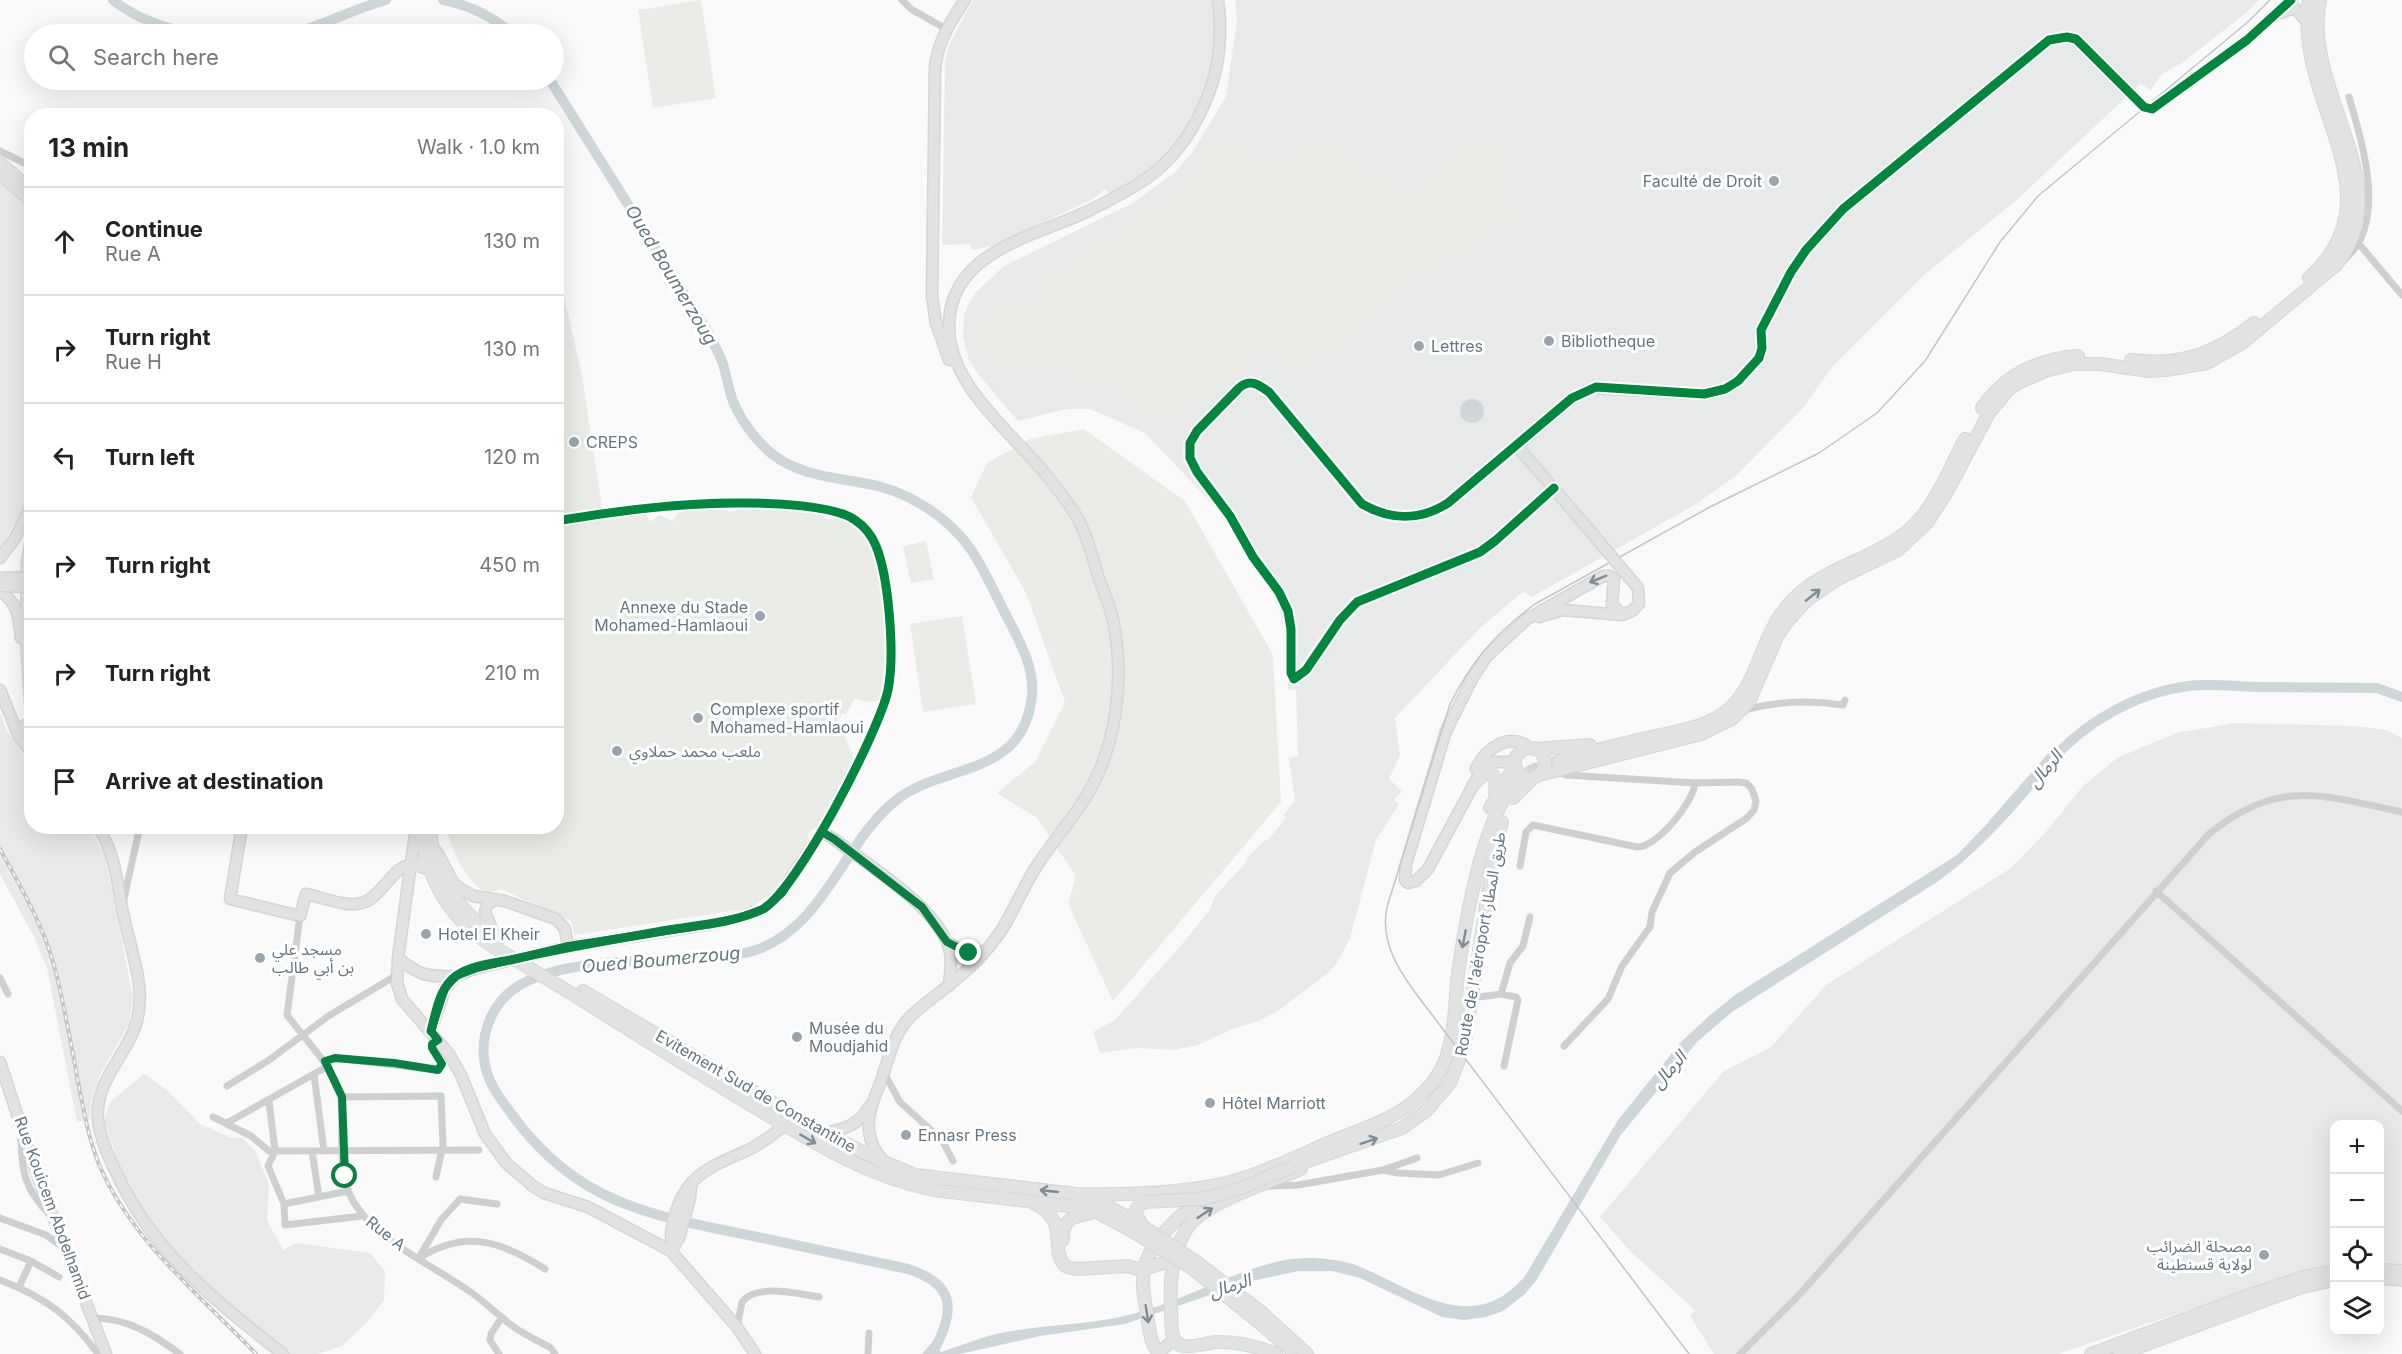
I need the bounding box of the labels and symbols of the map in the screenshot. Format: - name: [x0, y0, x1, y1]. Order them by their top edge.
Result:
- place label: Faculté de Droit: [1643, 171, 1762, 191]
- marker: Faculté de Droit: [1767, 174, 1781, 188]
- water label: Oued Boumerzoug: [621, 201, 721, 348]
- place label: Bibliotheque: [1561, 331, 1655, 351]
- marker: Bibliotheque: [1542, 334, 1556, 348]
- place label: Lettres: [1431, 336, 1483, 356]
- marker: Lettres: [1412, 339, 1426, 353]
- place label: CREPS: [586, 432, 638, 452]
- marker: CREPS: [567, 435, 581, 449]
- one-way arrow: [1589, 574, 1607, 585]
- one-way arrow: [1805, 589, 1821, 602]
- place label: Annexe du Stade Mohamed-Hamlaoui: [594, 597, 748, 635]
- marker: Annexe du Stade Mohamed-Hamlaoui: [753, 609, 767, 623]
- place label: Complexe sportif Mohamed-Hamlaoui: [710, 699, 864, 737]
- marker: Complexe sportif Mohamed-Hamlaoui: [691, 711, 705, 725]
- place label: ملعب محمد حملاوي: [629, 741, 761, 764]
- marker: ملعب محمد حملاوي: [610, 744, 624, 758]
- water label: الرمال: [2023, 744, 2068, 792]
- street label: Route de l'aéroport طريق المطار: [1450, 830, 1511, 1058]
- place label: Hotel El Kheir: [438, 924, 540, 944]
- marker: Hotel El Kheir: [419, 927, 433, 941]
- one-way arrow: [1458, 928, 1469, 948]
- place label: مسجد علي بن أبي طالب: [272, 939, 354, 980]
- route end: [955, 939, 981, 965]
- water label: Oued Boumerzoug: [581, 942, 741, 977]
- marker: مسجد علي بن أبي طالب: [253, 951, 267, 965]
- place label: Musée du Moudjahid: [809, 1018, 888, 1056]
- street label: Evitement Sud de Constantine: [652, 1025, 860, 1157]
- marker: Musée du Moudjahid: [790, 1030, 804, 1044]
- water label: الرمال: [1647, 1045, 1692, 1093]
- place label: Hôtel Marriott: [1222, 1093, 1326, 1113]
- marker: Hôtel Marriott: [1203, 1096, 1217, 1110]
- street label: Rue Kouicem Abdelhamid: [10, 1114, 96, 1302]
- place label: Ennasr Press: [918, 1125, 1017, 1145]
- marker: Ennasr Press: [899, 1128, 913, 1142]
- one-way arrow: [799, 1133, 816, 1145]
- one-way arrow: [1359, 1134, 1378, 1145]
- route start: [331, 1162, 357, 1188]
- one-way arrow: [1039, 1185, 1059, 1196]
- one-way arrow: [1197, 1207, 1213, 1219]
- street label: Rue A: [362, 1211, 410, 1255]
- place label: مصحلة الضرائب لولاية قسنطينة: [2146, 1236, 2252, 1274]
- marker: مصحلة الضرائب لولاية قسنطينة: [2257, 1248, 2271, 1262]
- water label: الرمال: [1206, 1268, 1255, 1303]
- one-way arrow: [1142, 1303, 1153, 1323]

